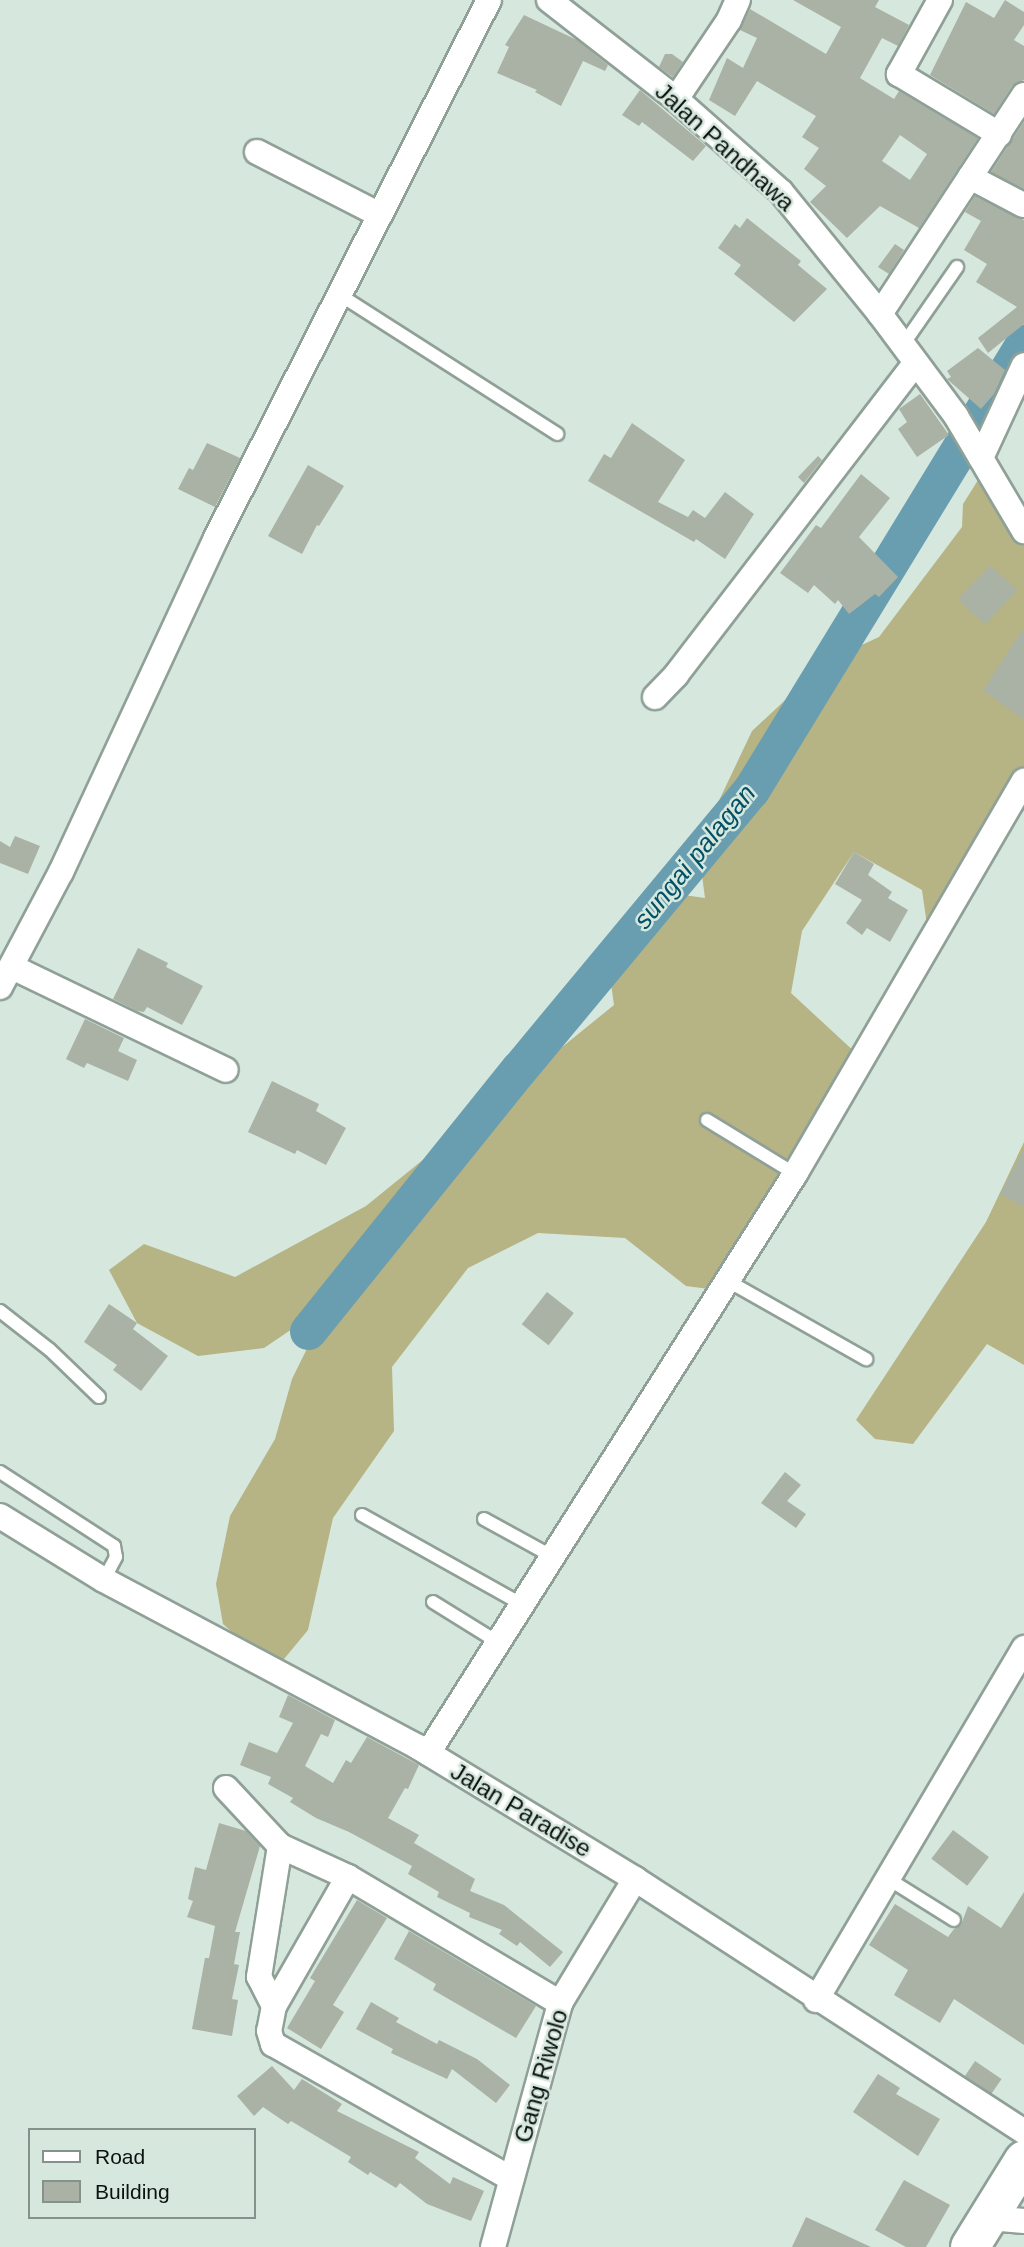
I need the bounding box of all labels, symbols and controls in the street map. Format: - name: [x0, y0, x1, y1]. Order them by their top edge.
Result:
- street label: Jalan Pandhawa: [649, 77, 801, 217]
- water label: sungai palagan: [627, 779, 763, 935]
- street label: Jalan Paradise: [446, 1757, 596, 1863]
- street label: Gang Riwolo: [508, 2006, 574, 2146]
- legend: [28, 2128, 256, 2219]
- text: Road: [95, 2145, 145, 2168]
- text: Building: [95, 2180, 170, 2203]

